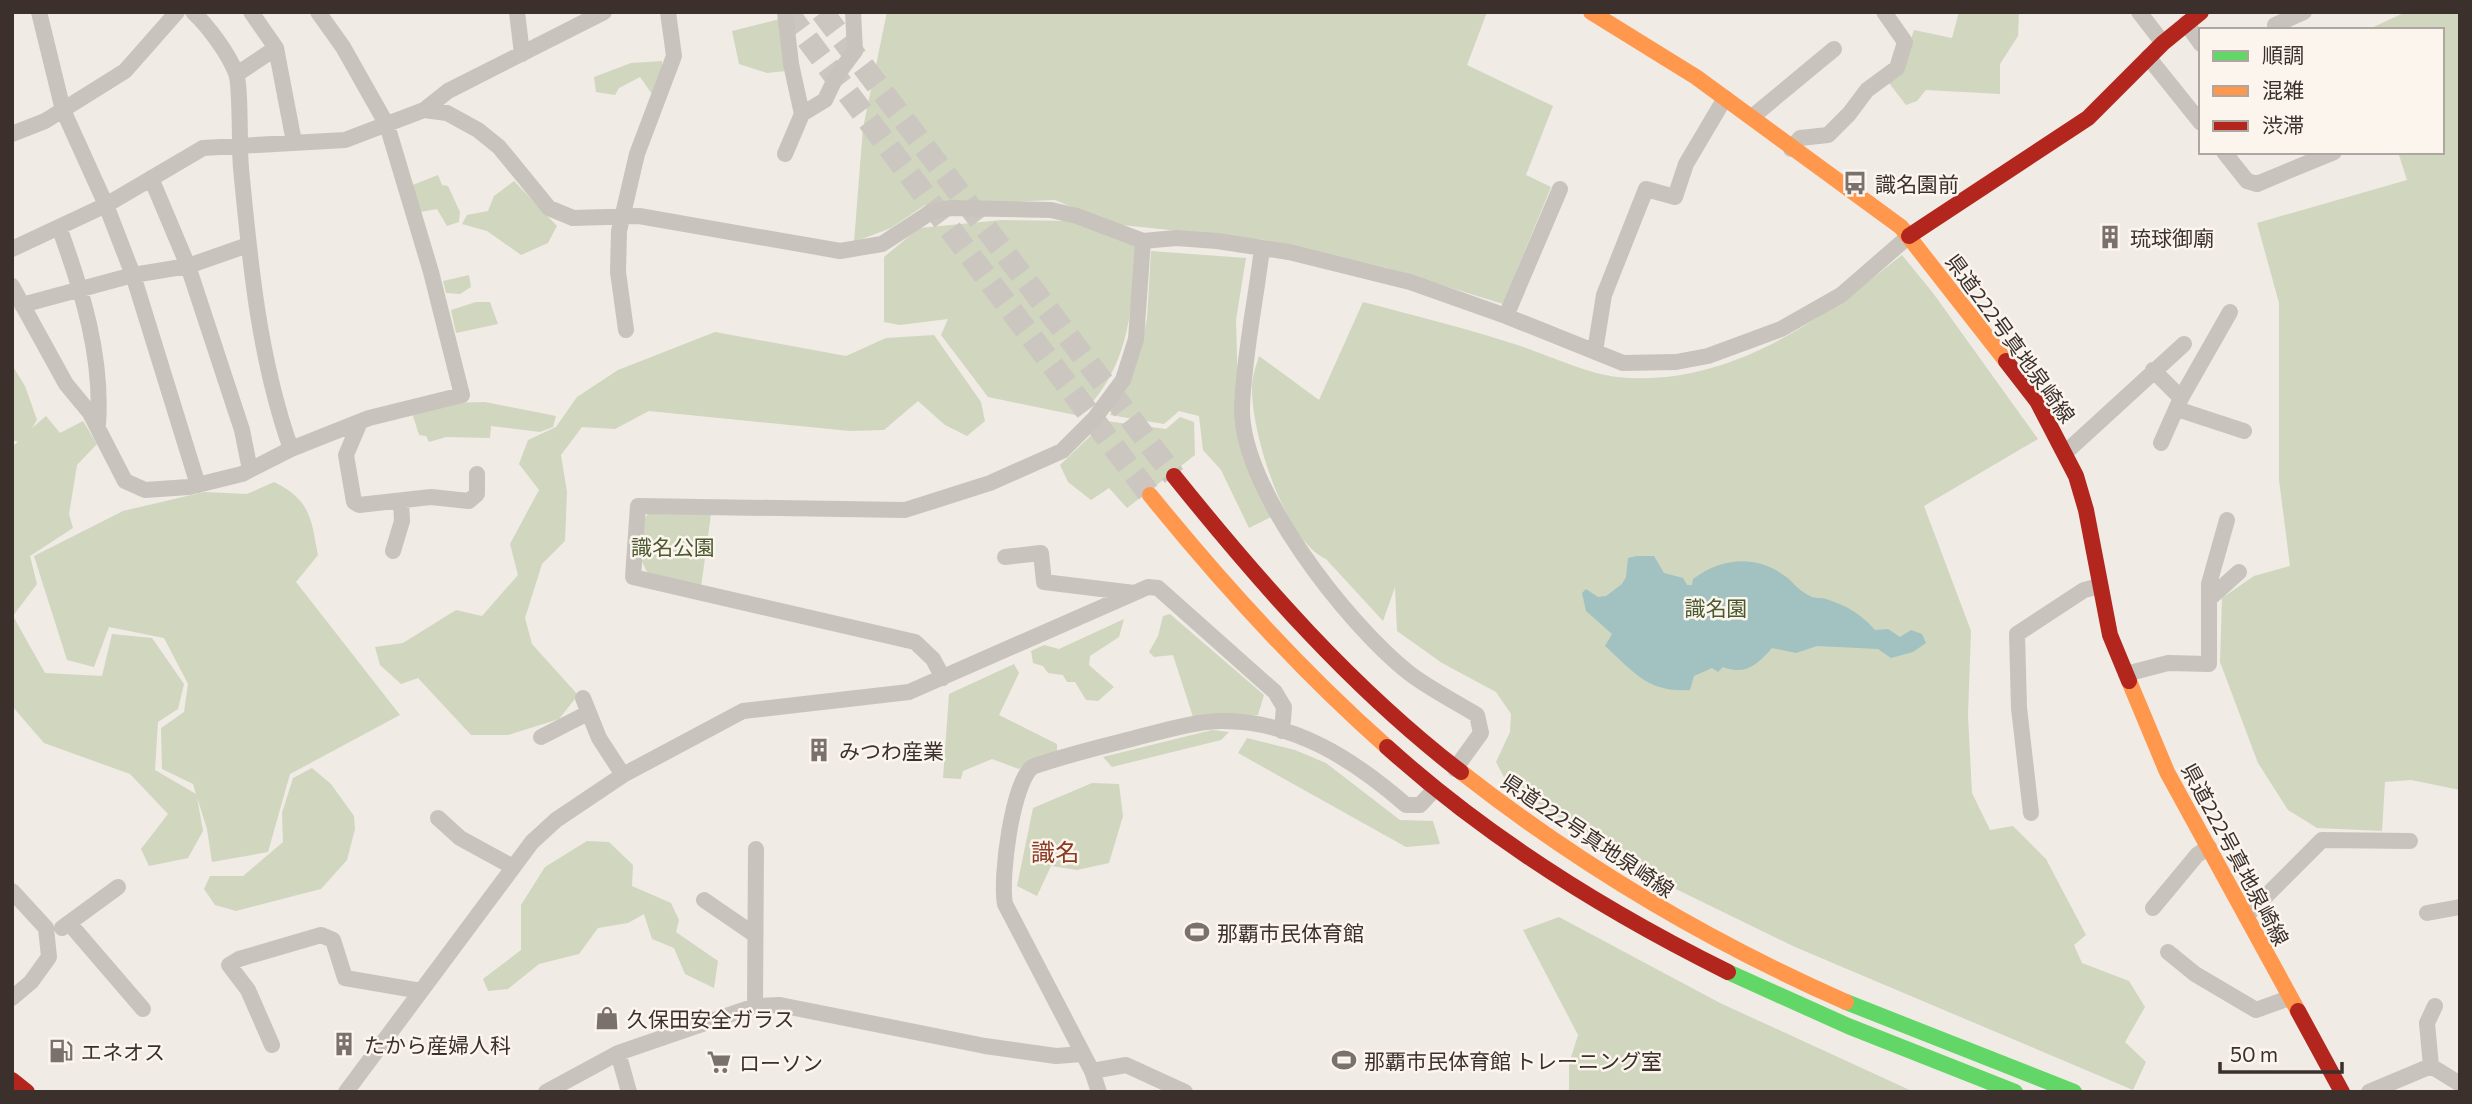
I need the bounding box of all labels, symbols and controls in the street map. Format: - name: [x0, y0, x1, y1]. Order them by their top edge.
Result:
- legend: [2199, 28, 2444, 154]
- text: 順調: [2262, 42, 2304, 67]
- text: 混雑: [2262, 77, 2304, 102]
- text: 渋滞: [2262, 112, 2304, 137]
- bus stop icon: 識名園前: [1841, 169, 1869, 197]
- place label: 識名園前: [1875, 171, 1959, 196]
- building icon: 琉球御廟: [2096, 223, 2124, 251]
- place label: 琉球御廟: [2130, 225, 2214, 250]
- street label: 県道222号真地泉崎線: [1941, 249, 2081, 427]
- park label: 識名公園: [631, 534, 715, 559]
- park label: 識名園: [1685, 595, 1748, 620]
- building icon: みつわ産業: [805, 736, 833, 764]
- place label: みつわ産業: [839, 738, 944, 763]
- street label: 県道222号真地泉崎線: [2177, 759, 2295, 949]
- street label: 県道222号真地泉崎線: [1497, 768, 1679, 902]
- district label: 識名: [1031, 837, 1079, 866]
- sports icon: 那覇市民体育館: [1183, 918, 1211, 946]
- place label: 那覇市民体育館: [1217, 920, 1364, 945]
- shop icon: 久保田安全ガラス: [593, 1004, 621, 1032]
- place label: 久保田安全ガラス: [627, 1006, 795, 1031]
- building icon: たから産婦人科: [330, 1030, 358, 1058]
- scale bar: [2220, 1030, 2342, 1074]
- place label: たから産婦人科: [364, 1032, 511, 1057]
- fuel station icon: エネオス: [47, 1037, 75, 1065]
- place label: エネオス: [81, 1039, 165, 1064]
- text: 50 m: [2230, 1041, 2278, 1066]
- sports icon: 那覇市民体育館 トレーニング室: [1330, 1046, 1358, 1074]
- supermarket icon: ローソン: [705, 1048, 733, 1076]
- place label: 那覇市民体育館 トレーニング室: [1364, 1048, 1662, 1073]
- place label: ローソン: [739, 1050, 823, 1075]

